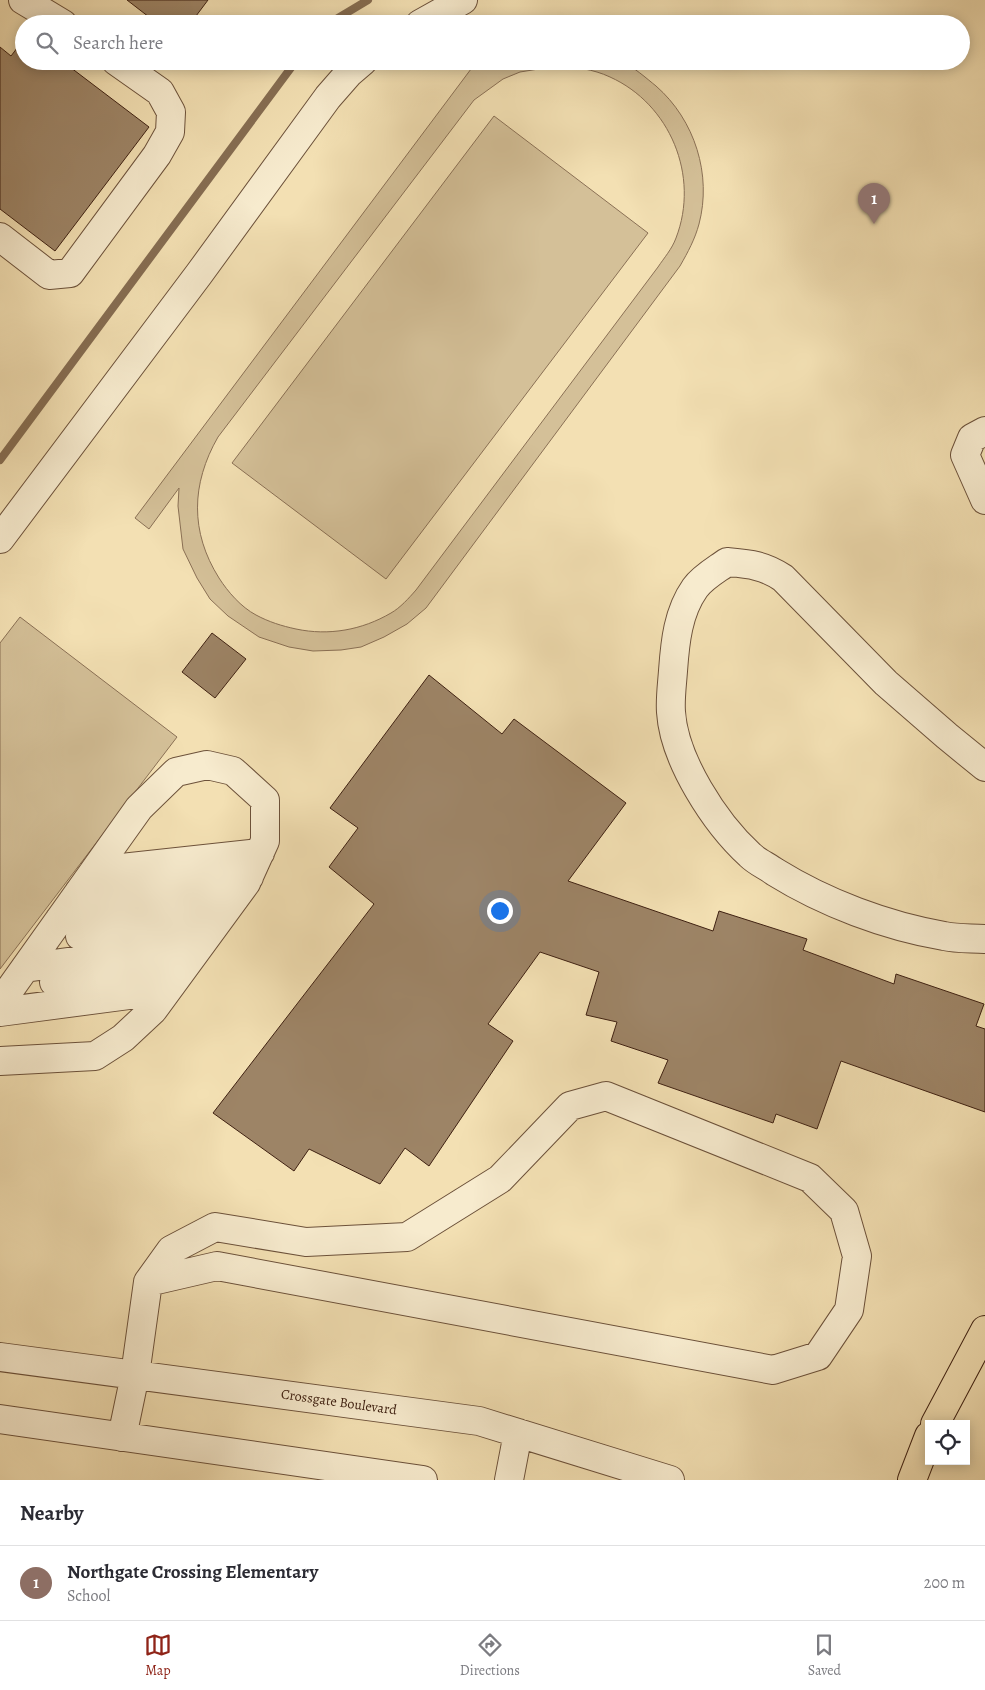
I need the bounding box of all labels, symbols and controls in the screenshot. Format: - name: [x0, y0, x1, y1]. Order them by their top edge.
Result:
- search box: [15, 15, 970, 70]
- icon: search: [33, 29, 61, 57]
- text: Search here: [73, 30, 163, 56]
- pin: 1: [858, 183, 890, 224]
- your location: [487, 898, 513, 924]
- street label: Crossgate Boulevard: [280, 1384, 399, 1420]
- map controls: [925, 1420, 970, 1465]
- button: locate: [925, 1420, 970, 1465]
- text: Nearby: [20, 1499, 83, 1527]
- text: Northgate Crossing Elementary: [67, 1559, 318, 1585]
- text: 1: [33, 1572, 39, 1594]
- text: 200 m: [924, 1572, 965, 1594]
- text: School: [67, 1585, 110, 1607]
- tab: Map: [144, 1631, 172, 1680]
- tab: Directions: [460, 1631, 520, 1680]
- tab: Saved: [808, 1631, 841, 1680]

